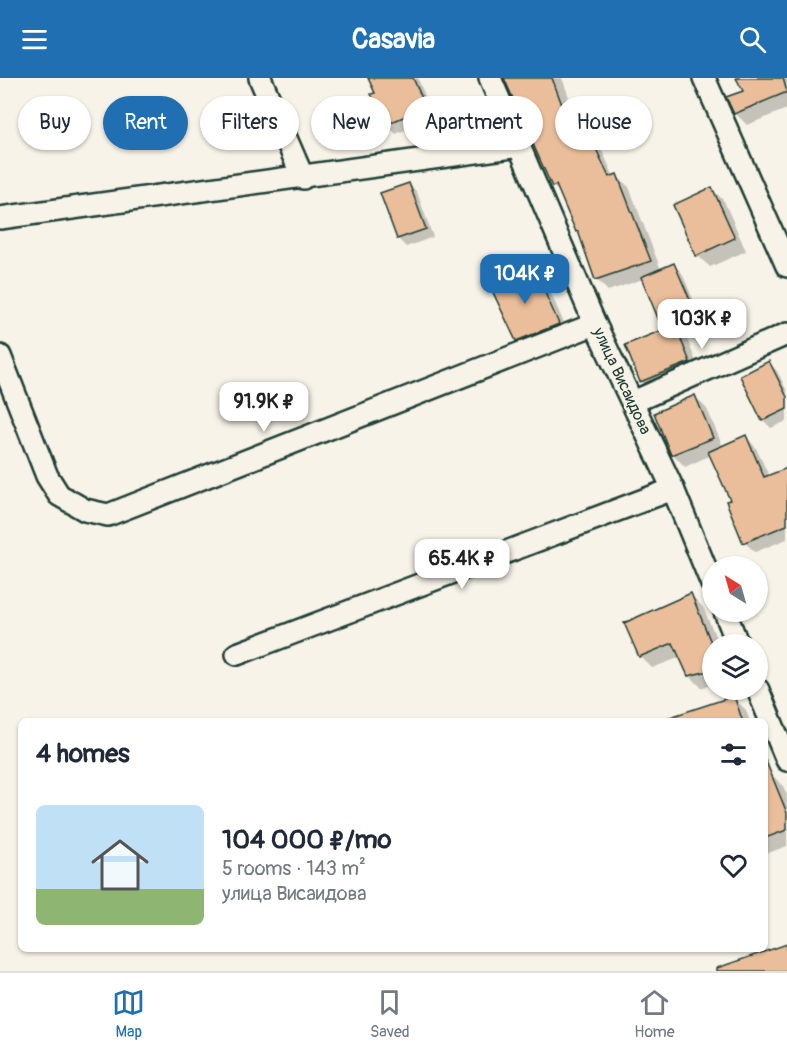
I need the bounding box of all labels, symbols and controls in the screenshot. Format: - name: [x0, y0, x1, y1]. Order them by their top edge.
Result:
- icon: menu: [18, 23, 51, 56]
- text: Casavia: [352, 23, 435, 56]
- icon: search: [736, 23, 769, 56]
- chip: Buy: [18, 96, 91, 150]
- chip: Rent: [103, 96, 188, 150]
- chip: Filters: [200, 96, 299, 150]
- chip: New: [311, 96, 391, 150]
- chip: Apartment: [403, 96, 543, 150]
- chip: House: [555, 96, 652, 150]
- pin: 104K ₽: [476, 254, 574, 305]
- text: 104K ₽: [494, 261, 556, 286]
- pin: 103K ₽: [653, 299, 751, 350]
- text: 103K ₽: [671, 306, 733, 331]
- street label: улица Висаидова: [588, 323, 656, 438]
- pin: 91.9K ₽: [209, 382, 319, 433]
- text: 91.9K ₽: [233, 389, 295, 414]
- pin: 65.4K ₽: [407, 539, 517, 590]
- text: 65.4K ₽: [429, 546, 495, 571]
- north arrow: [702, 556, 768, 622]
- map controls: [702, 556, 768, 700]
- button: layers: [702, 634, 768, 700]
- text: 4 homes: [36, 738, 130, 770]
- icon: filters: [717, 738, 750, 771]
- text: 104 000 ₽/mo: [222, 824, 392, 856]
- icon: home: [84, 829, 156, 901]
- icon: heart: [717, 849, 750, 882]
- text: 5 rooms · 143 m²: [222, 856, 366, 881]
- text: улица Висаидова: [222, 881, 367, 906]
- tab: Map: [112, 986, 145, 1042]
- tab: Saved: [370, 986, 410, 1042]
- tab: Home: [634, 986, 675, 1042]

